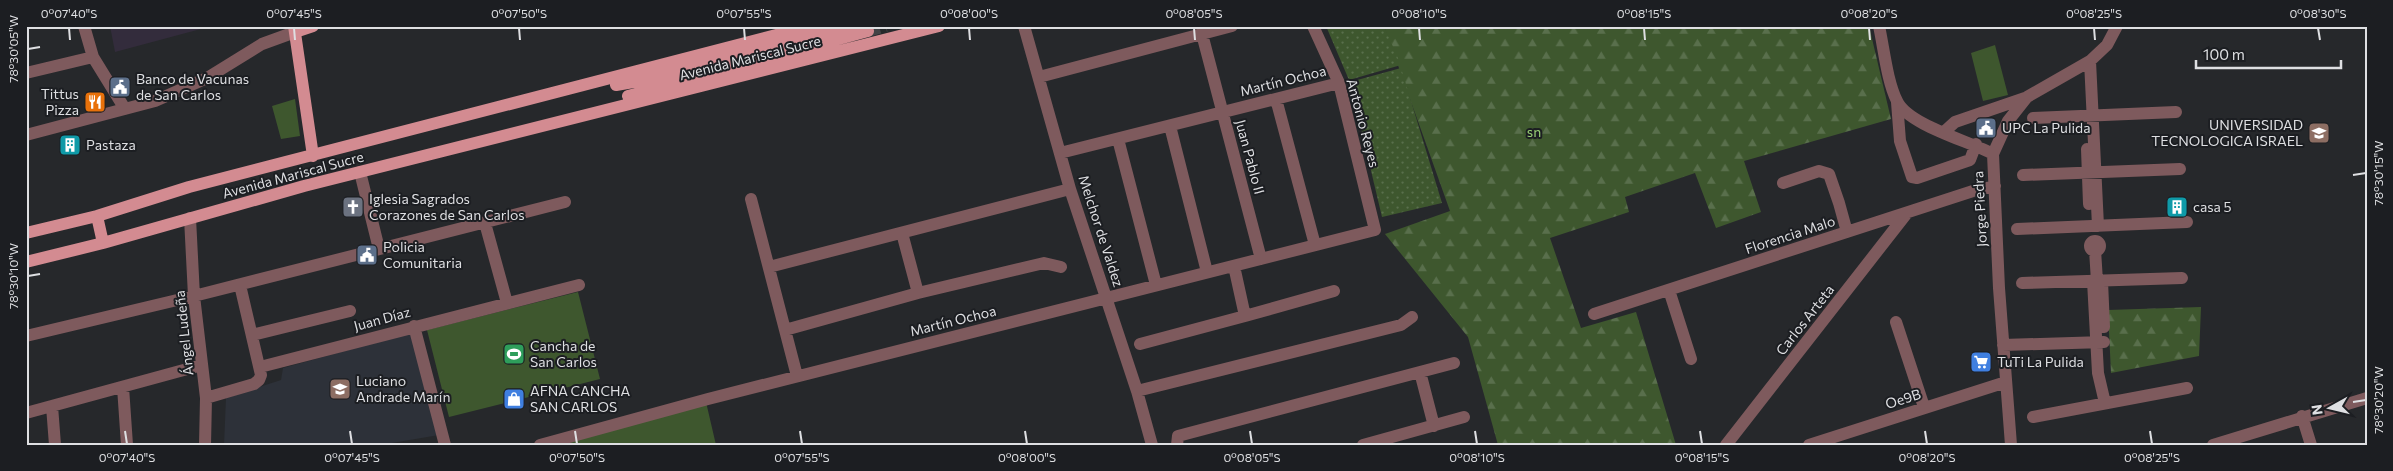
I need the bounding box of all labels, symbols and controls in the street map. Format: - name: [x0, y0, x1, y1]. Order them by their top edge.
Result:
- text: 0°07'40"S: [41, 6, 97, 20]
- text: 0°07'45"S: [266, 6, 322, 20]
- text: 0°07'50"S: [491, 6, 547, 20]
- text: 0°07'55"S: [716, 6, 772, 20]
- text: 0°08'00"S: [940, 6, 998, 20]
- text: 0°08'05"S: [1165, 6, 1223, 20]
- text: 0°08'10"S: [1391, 6, 1447, 20]
- text: 0°08'15"S: [1617, 6, 1671, 20]
- text: 0°08'20"S: [1841, 6, 1897, 20]
- text: 0°08'25"S: [2066, 6, 2122, 20]
- text: 0°08'30"S: [2289, 6, 2347, 20]
- text: 78°30'05"W: [6, 15, 20, 83]
- street label: Avenida Mariscal Sucre: [677, 32, 823, 83]
- scale bar: [2196, 38, 2340, 70]
- text: 100 m: [2203, 45, 2245, 63]
- street label: Martín Ochoa: [1238, 62, 1328, 99]
- place label: Banco de Vacunas de San Carlos: [136, 70, 249, 103]
- public building icon: Banco de Vacunas de San Carlos: [108, 75, 132, 99]
- street label: Antonio Reyes: [1343, 77, 1383, 169]
- place label: Tittus Pizza: [41, 85, 79, 118]
- restaurant icon: Tittus Pizza: [83, 90, 107, 114]
- public building icon: UPC La Pulida: [1974, 116, 1998, 140]
- place label: UNIVERSIDAD TECNOLOGICA ISRAEL: [2151, 116, 2303, 149]
- street label: Juan Pablo II: [1232, 118, 1269, 196]
- place label: UPC La Pulida: [2002, 119, 2090, 136]
- school or university icon: UNIVERSIDAD TECNOLOGICA ISRAEL: [2307, 121, 2331, 145]
- park label: sn: [1527, 123, 1541, 140]
- building icon: Pastaza: [58, 133, 82, 157]
- place label: Pastaza: [86, 136, 136, 153]
- text: 78°30'15"W: [2371, 140, 2385, 206]
- street label: Avenida Mariscal Sucre: [220, 147, 365, 202]
- street label: Jorge Piedra: [1969, 171, 1990, 248]
- street label: Melchor de Valdez: [1075, 173, 1128, 289]
- place label: Iglesia Sagrados Corazones de San Carlos: [369, 190, 525, 223]
- church icon: Iglesia Sagrados Corazones de San Carlos: [341, 195, 365, 219]
- building icon: casa 5: [2165, 195, 2189, 219]
- place label: casa 5: [2193, 198, 2232, 215]
- street label: Florencia Malo: [1743, 212, 1837, 257]
- place label: Policia Comunitaria: [383, 238, 462, 271]
- text: 78°30'10"W: [6, 243, 20, 309]
- public building icon: Policia Comunitaria: [355, 243, 379, 267]
- street label: Carlos Arteta: [1772, 281, 1837, 358]
- street label: Ángel Ludeña: [171, 290, 196, 376]
- street label: Martín Ochoa: [908, 302, 998, 339]
- street label: Juan Díaz: [352, 303, 412, 334]
- place label: Cancha de San Carlos: [530, 337, 597, 370]
- sports icon: Cancha de San Carlos: [502, 342, 526, 366]
- supermarket icon: TuTi La Pulida: [1969, 350, 1993, 374]
- place label: TuTi La Pulida: [1997, 353, 2084, 370]
- text: 78°30'20"W: [2371, 366, 2385, 434]
- place label: Luciano Andrade Marín: [356, 372, 451, 405]
- school or university icon: Luciano Andrade Marín: [328, 377, 352, 401]
- place label: AFNA CANCHA SAN CARLOS: [530, 382, 630, 415]
- north arrow: [2306, 384, 2356, 434]
- street label: Oe9B: [1883, 385, 1923, 412]
- shop icon: AFNA CANCHA SAN CARLOS: [502, 387, 526, 411]
- text: N: [2307, 403, 2326, 416]
- text: 0°07'40"S: [99, 450, 155, 464]
- text: 0°07'45"S: [324, 450, 380, 464]
- text: 0°07'50"S: [549, 450, 605, 464]
- text: 0°07'55"S: [774, 450, 830, 464]
- text: 0°08'00"S: [998, 450, 1056, 464]
- text: 0°08'05"S: [1223, 450, 1281, 464]
- text: 0°08'10"S: [1449, 450, 1505, 464]
- text: 0°08'15"S: [1675, 450, 1729, 464]
- text: 0°08'20"S: [1899, 450, 1955, 464]
- text: 0°08'25"S: [2124, 450, 2180, 464]

